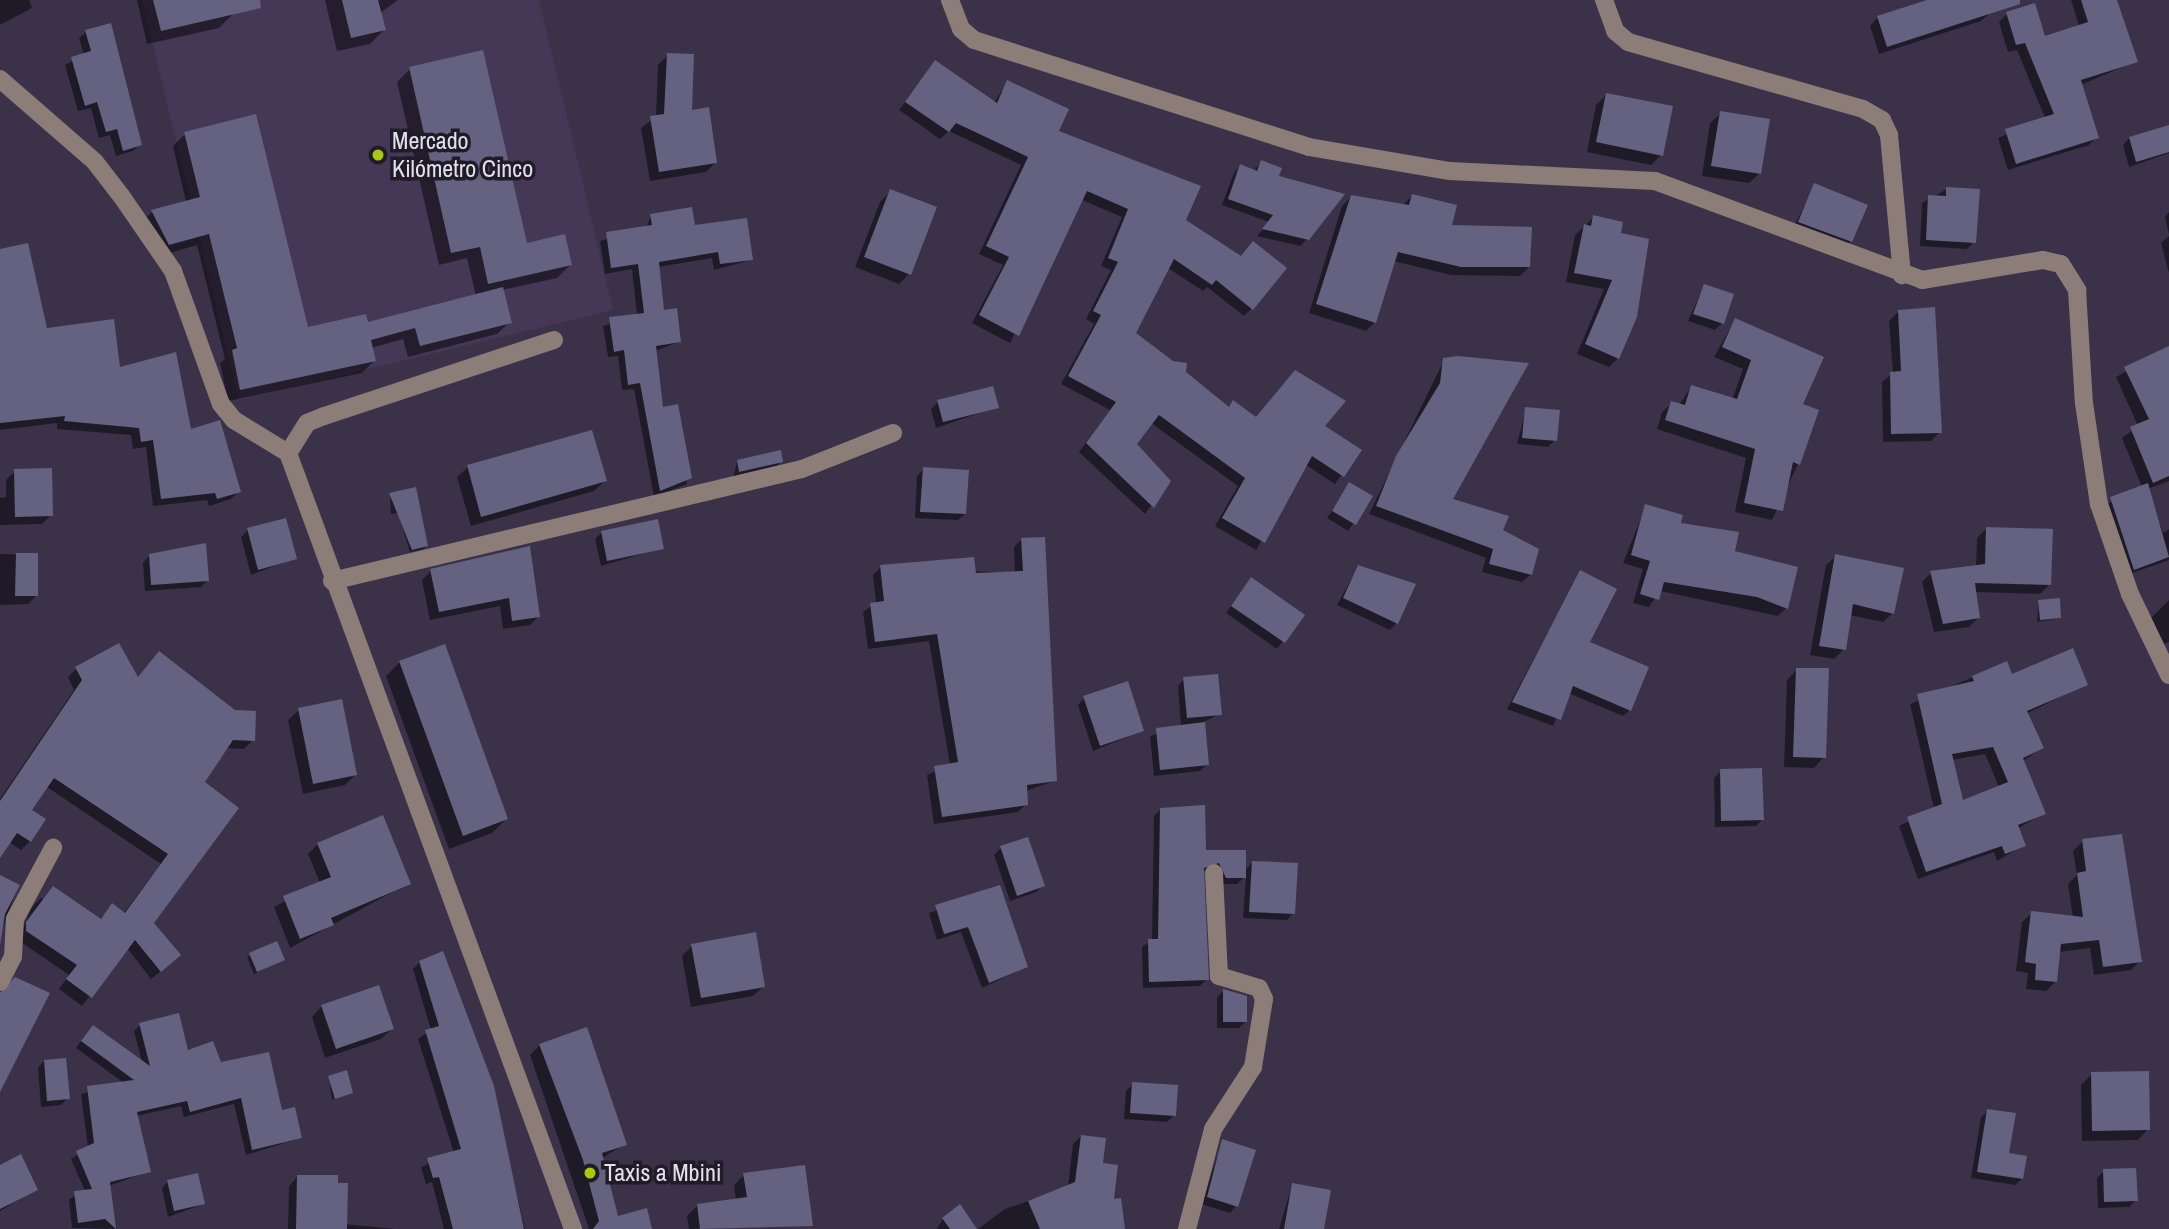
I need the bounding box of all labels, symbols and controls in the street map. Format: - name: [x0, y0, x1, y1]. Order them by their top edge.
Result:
- place label: Mercado Kilómetro Cinco: [392, 127, 533, 183]
- marker: Mercado Kilómetro Cinco: [370, 147, 386, 163]
- place label: Taxis a Mbini: [604, 1159, 721, 1187]
- marker: Taxis a Mbini: [582, 1165, 598, 1181]

